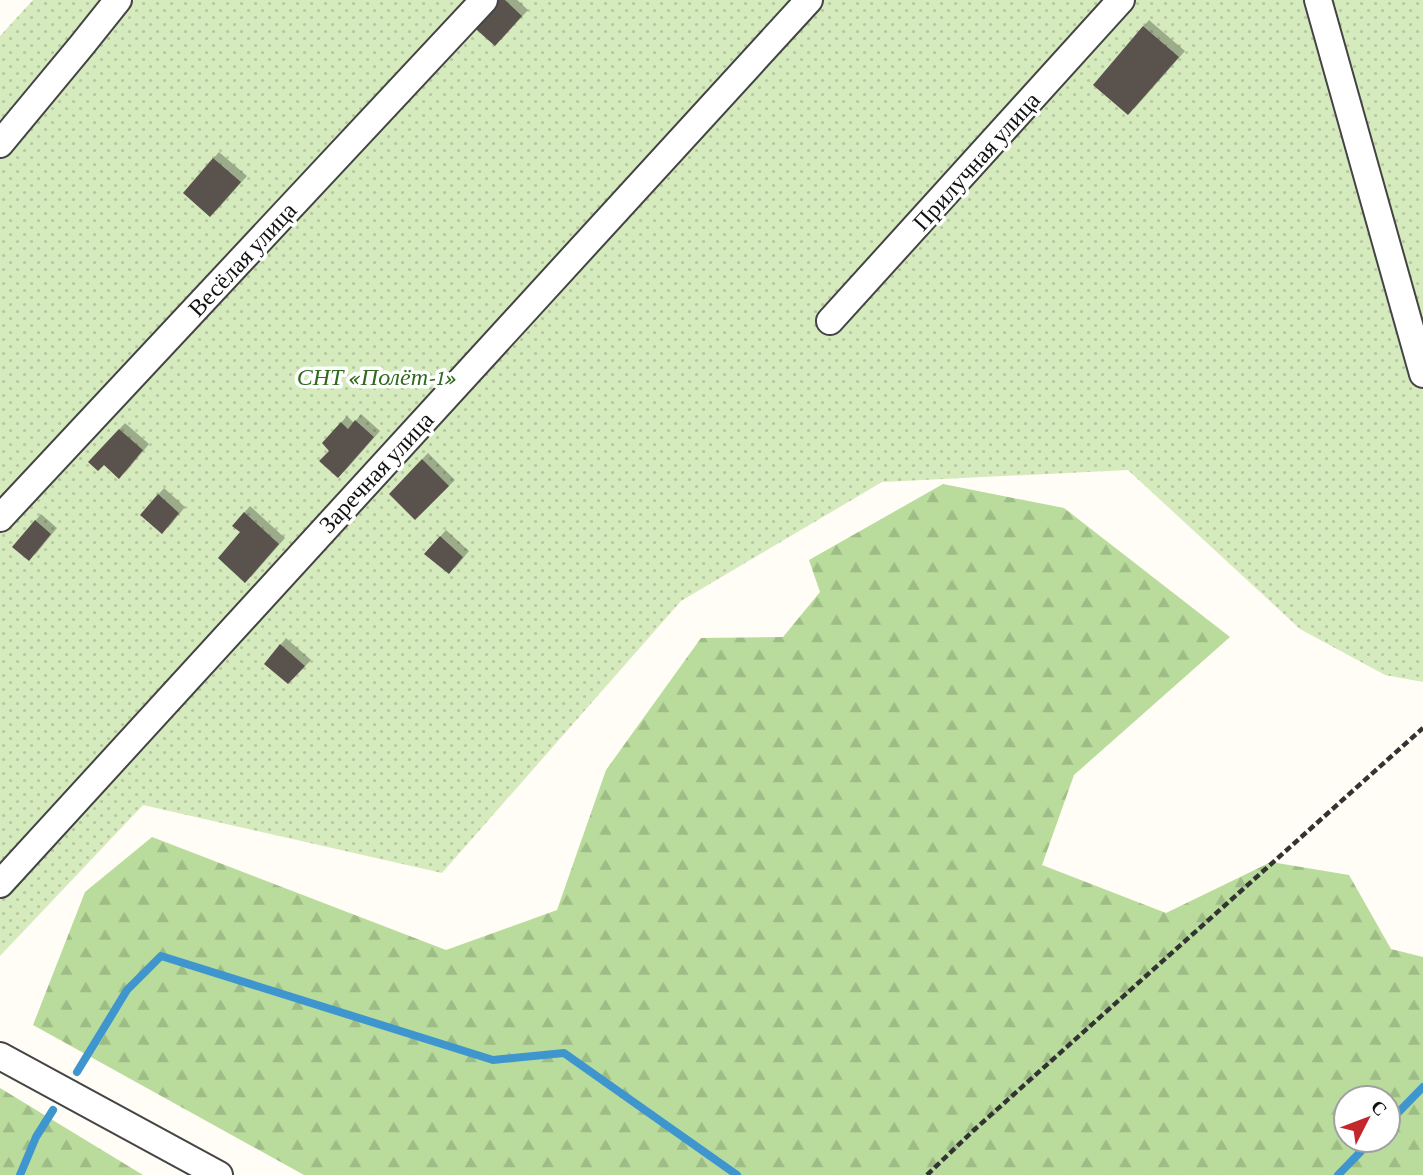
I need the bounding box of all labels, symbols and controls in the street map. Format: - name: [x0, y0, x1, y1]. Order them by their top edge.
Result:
- street label: Прилучная улица: [907, 86, 1045, 236]
- street label: Весёлая улица: [182, 196, 302, 322]
- park label: СНТ «Полёт-1»: [297, 363, 457, 390]
- street label: Заречная улица: [313, 406, 439, 538]
- north arrow: [1332, 1084, 1402, 1154]
- text: С: [1367, 1096, 1392, 1120]

